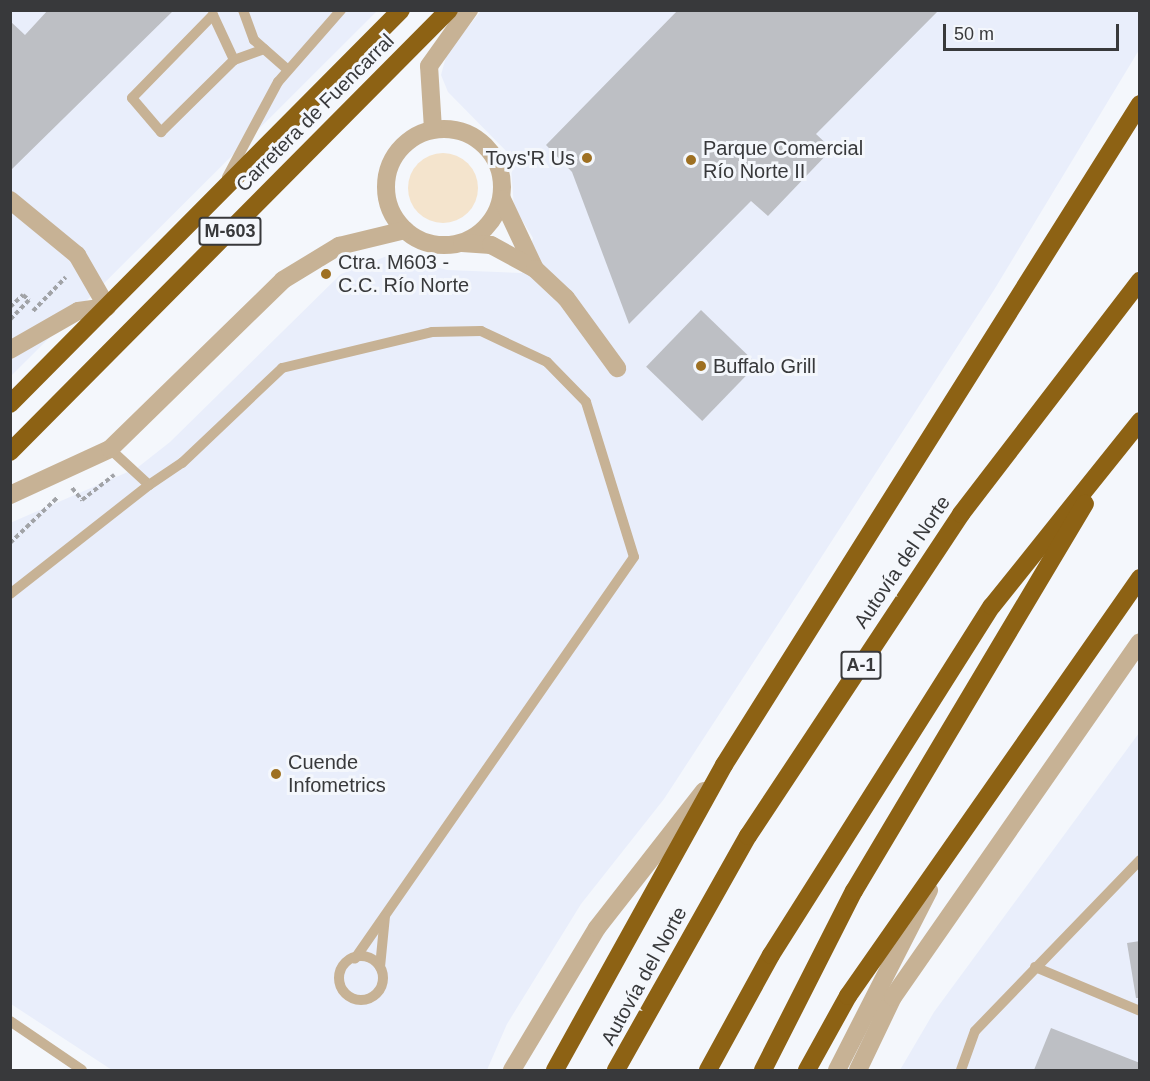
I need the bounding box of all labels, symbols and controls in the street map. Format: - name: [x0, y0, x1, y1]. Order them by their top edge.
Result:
- scale bar: [946, 12, 1122, 50]
- text: 50 m: [954, 24, 994, 44]
- street label: Carretera de Fuencarral: [231, 29, 399, 197]
- place label: Parque Comercial Río Norte II: [703, 136, 863, 183]
- place label: Toys'R Us: [486, 146, 575, 170]
- marker: Toys'R Us: [580, 151, 594, 165]
- marker: Parque Comercial Río Norte II: [684, 153, 698, 167]
- road number: M-603: [197, 216, 263, 246]
- place label: Ctra. M603 - C.C. Río Norte: [338, 250, 469, 297]
- marker: Ctra. M603 - C.C. Río Norte: [319, 267, 333, 281]
- place label: Buffalo Grill: [713, 354, 816, 378]
- marker: Buffalo Grill: [694, 359, 708, 373]
- street label: Autovía del Norte: [849, 491, 955, 633]
- road number: A-1: [840, 650, 882, 680]
- place label: Cuende Infometrics: [288, 750, 386, 797]
- marker: Cuende Infometrics: [269, 767, 283, 781]
- street label: Autovía del Norte: [596, 903, 692, 1049]

